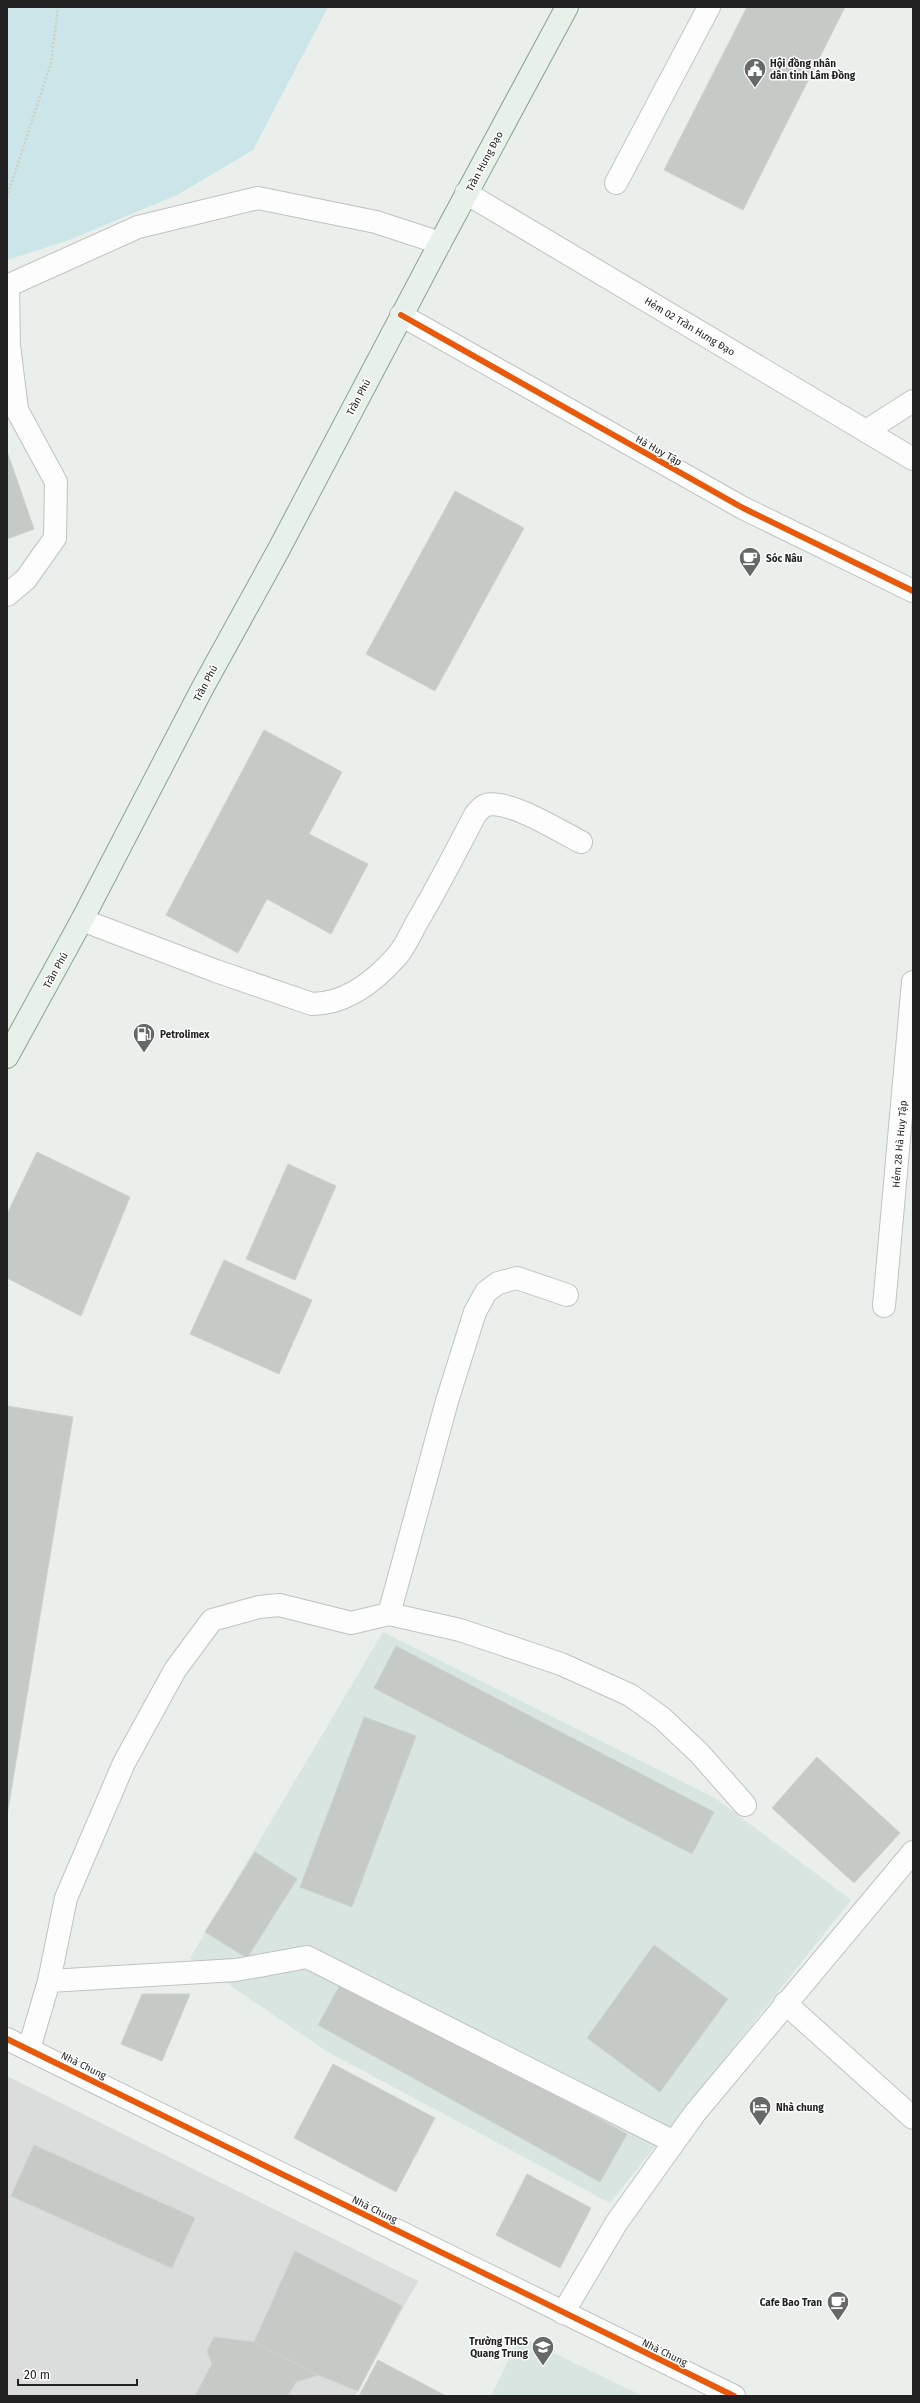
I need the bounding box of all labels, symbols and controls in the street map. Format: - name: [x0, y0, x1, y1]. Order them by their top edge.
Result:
- public building icon: Hội đồng nhân dân tỉnh Lâm Đồng: [742, 56, 768, 89]
- place label: Hội đồng nhân dân tỉnh Lâm Đồng: [770, 57, 856, 82]
- street label: Trần Hưng Đạo: [463, 129, 506, 194]
- street label: Hẻm 02 Trần Hưng Đạo: [642, 294, 737, 359]
- street label: Trần Phú: [343, 377, 373, 418]
- street label: Hà Huy Tập: [633, 433, 684, 469]
- cafe icon: Sóc Nâu: [737, 545, 763, 578]
- place label: Sóc Nâu: [766, 552, 803, 565]
- street label: Trần Phú: [190, 663, 220, 704]
- street label: Trần Phú: [40, 950, 71, 991]
- fuel station icon: Petrolimex: [131, 1021, 157, 1054]
- place label: Petrolimex: [160, 1029, 210, 1041]
- street label: Hẻm 28 Hà Huy Tập: [889, 1100, 910, 1188]
- street label: Nhà Chung: [59, 2050, 109, 2082]
- hotel icon: Nhà chung: [747, 2094, 773, 2127]
- place label: Nhà chung: [776, 2101, 824, 2114]
- street label: Nhà Chung: [350, 2194, 400, 2226]
- cafe icon: Cafe Bao Tran: [825, 2289, 851, 2322]
- place label: Cafe Bao Tran: [760, 2297, 822, 2309]
- school or university icon: Trường THCS Quang Trung: [530, 2334, 556, 2367]
- place label: Trường THCS Quang Trung: [469, 2335, 528, 2360]
- street label: Nhà Chung: [640, 2337, 690, 2369]
- scale bar: [18, 2361, 137, 2387]
- text: 20 m: [24, 2368, 50, 2382]

